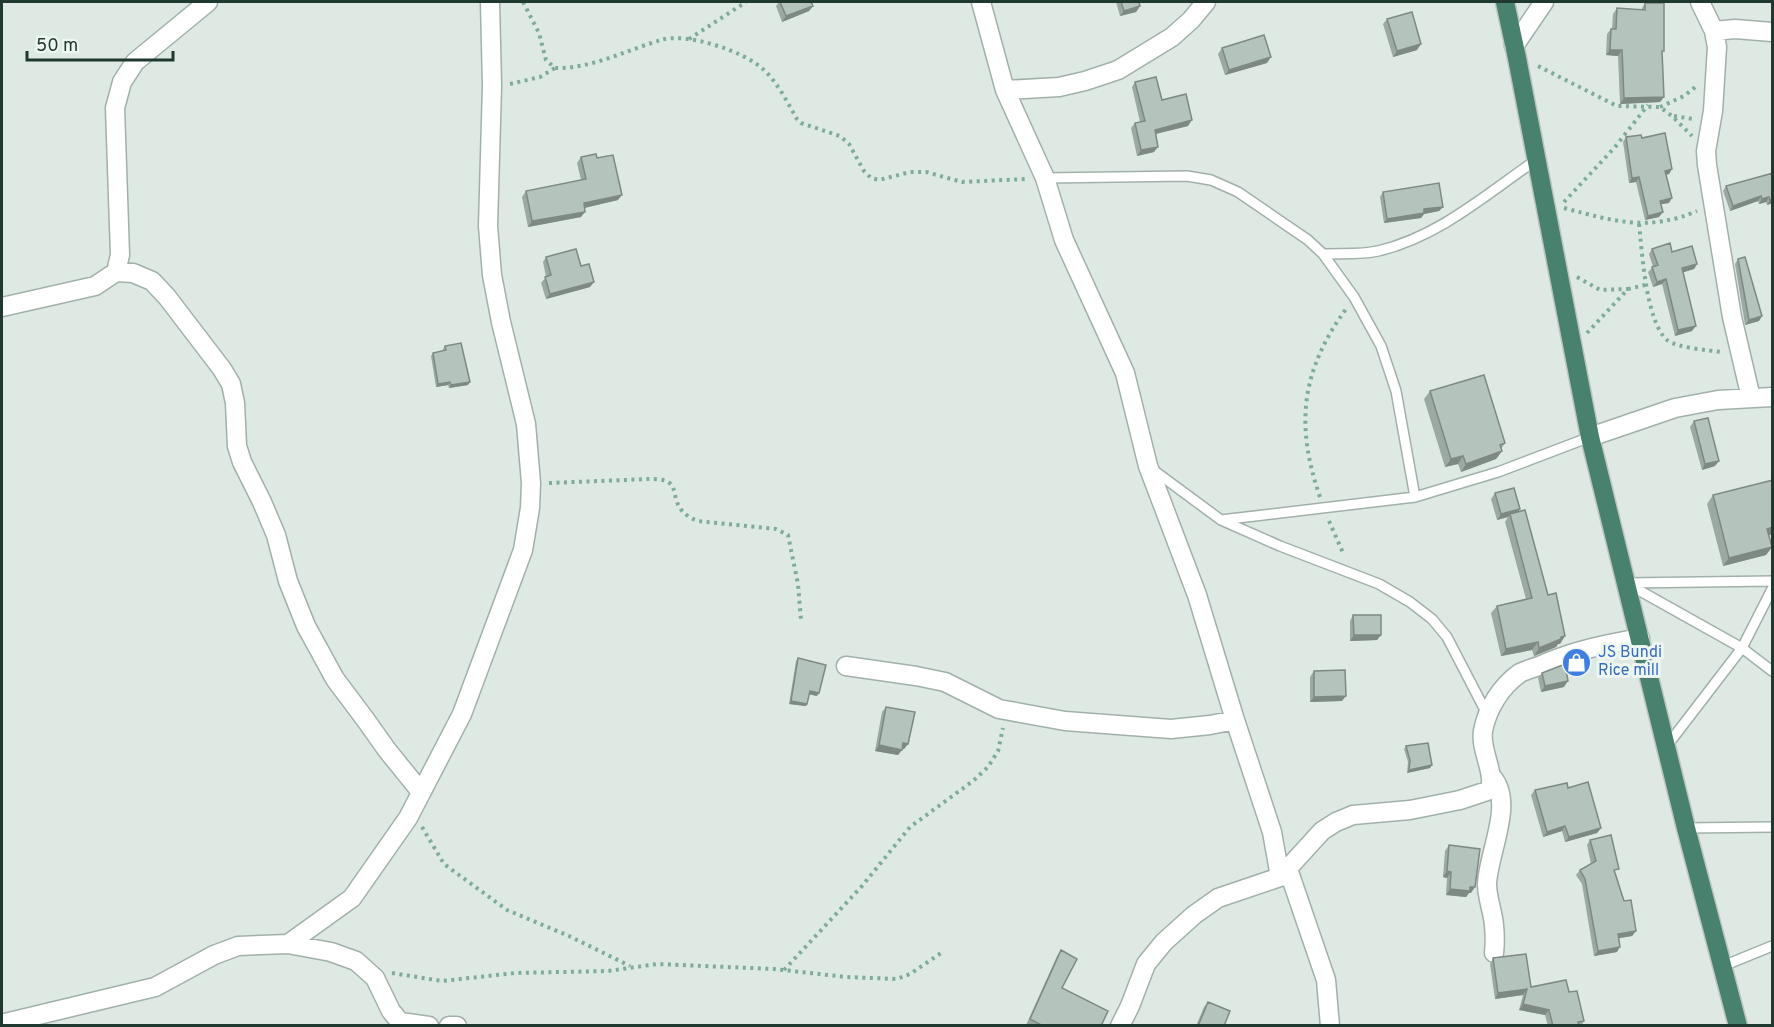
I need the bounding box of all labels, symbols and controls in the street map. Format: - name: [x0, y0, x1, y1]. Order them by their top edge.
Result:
- scale bar: [27, 24, 172, 62]
- text: 50 m: [36, 35, 78, 58]
- place label: JS Bundi Rice mill: [1598, 643, 1662, 681]
- shop icon: JS Bundi Rice mill: [1561, 646, 1593, 678]

